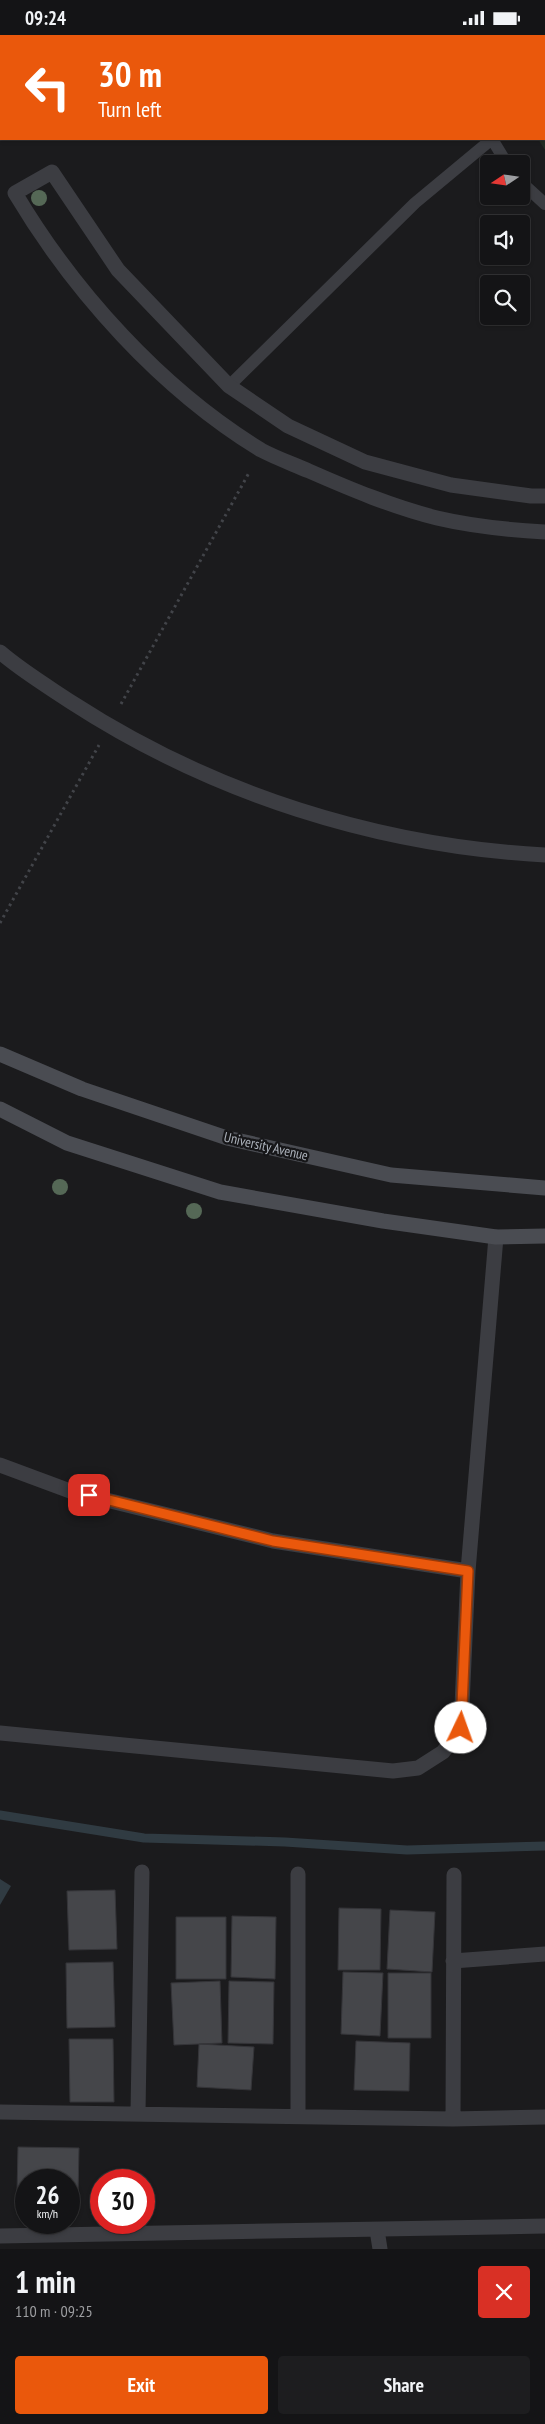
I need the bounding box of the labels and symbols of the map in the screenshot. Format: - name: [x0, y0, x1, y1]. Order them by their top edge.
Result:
- north arrow: [480, 155, 530, 205]
- street label: University Avenue: [222, 1128, 310, 1164]
- pin: [68, 1474, 110, 1516]
- position arrow: [434, 1701, 486, 1753]
- speed limit sign: 30: [90, 2169, 155, 2234]

